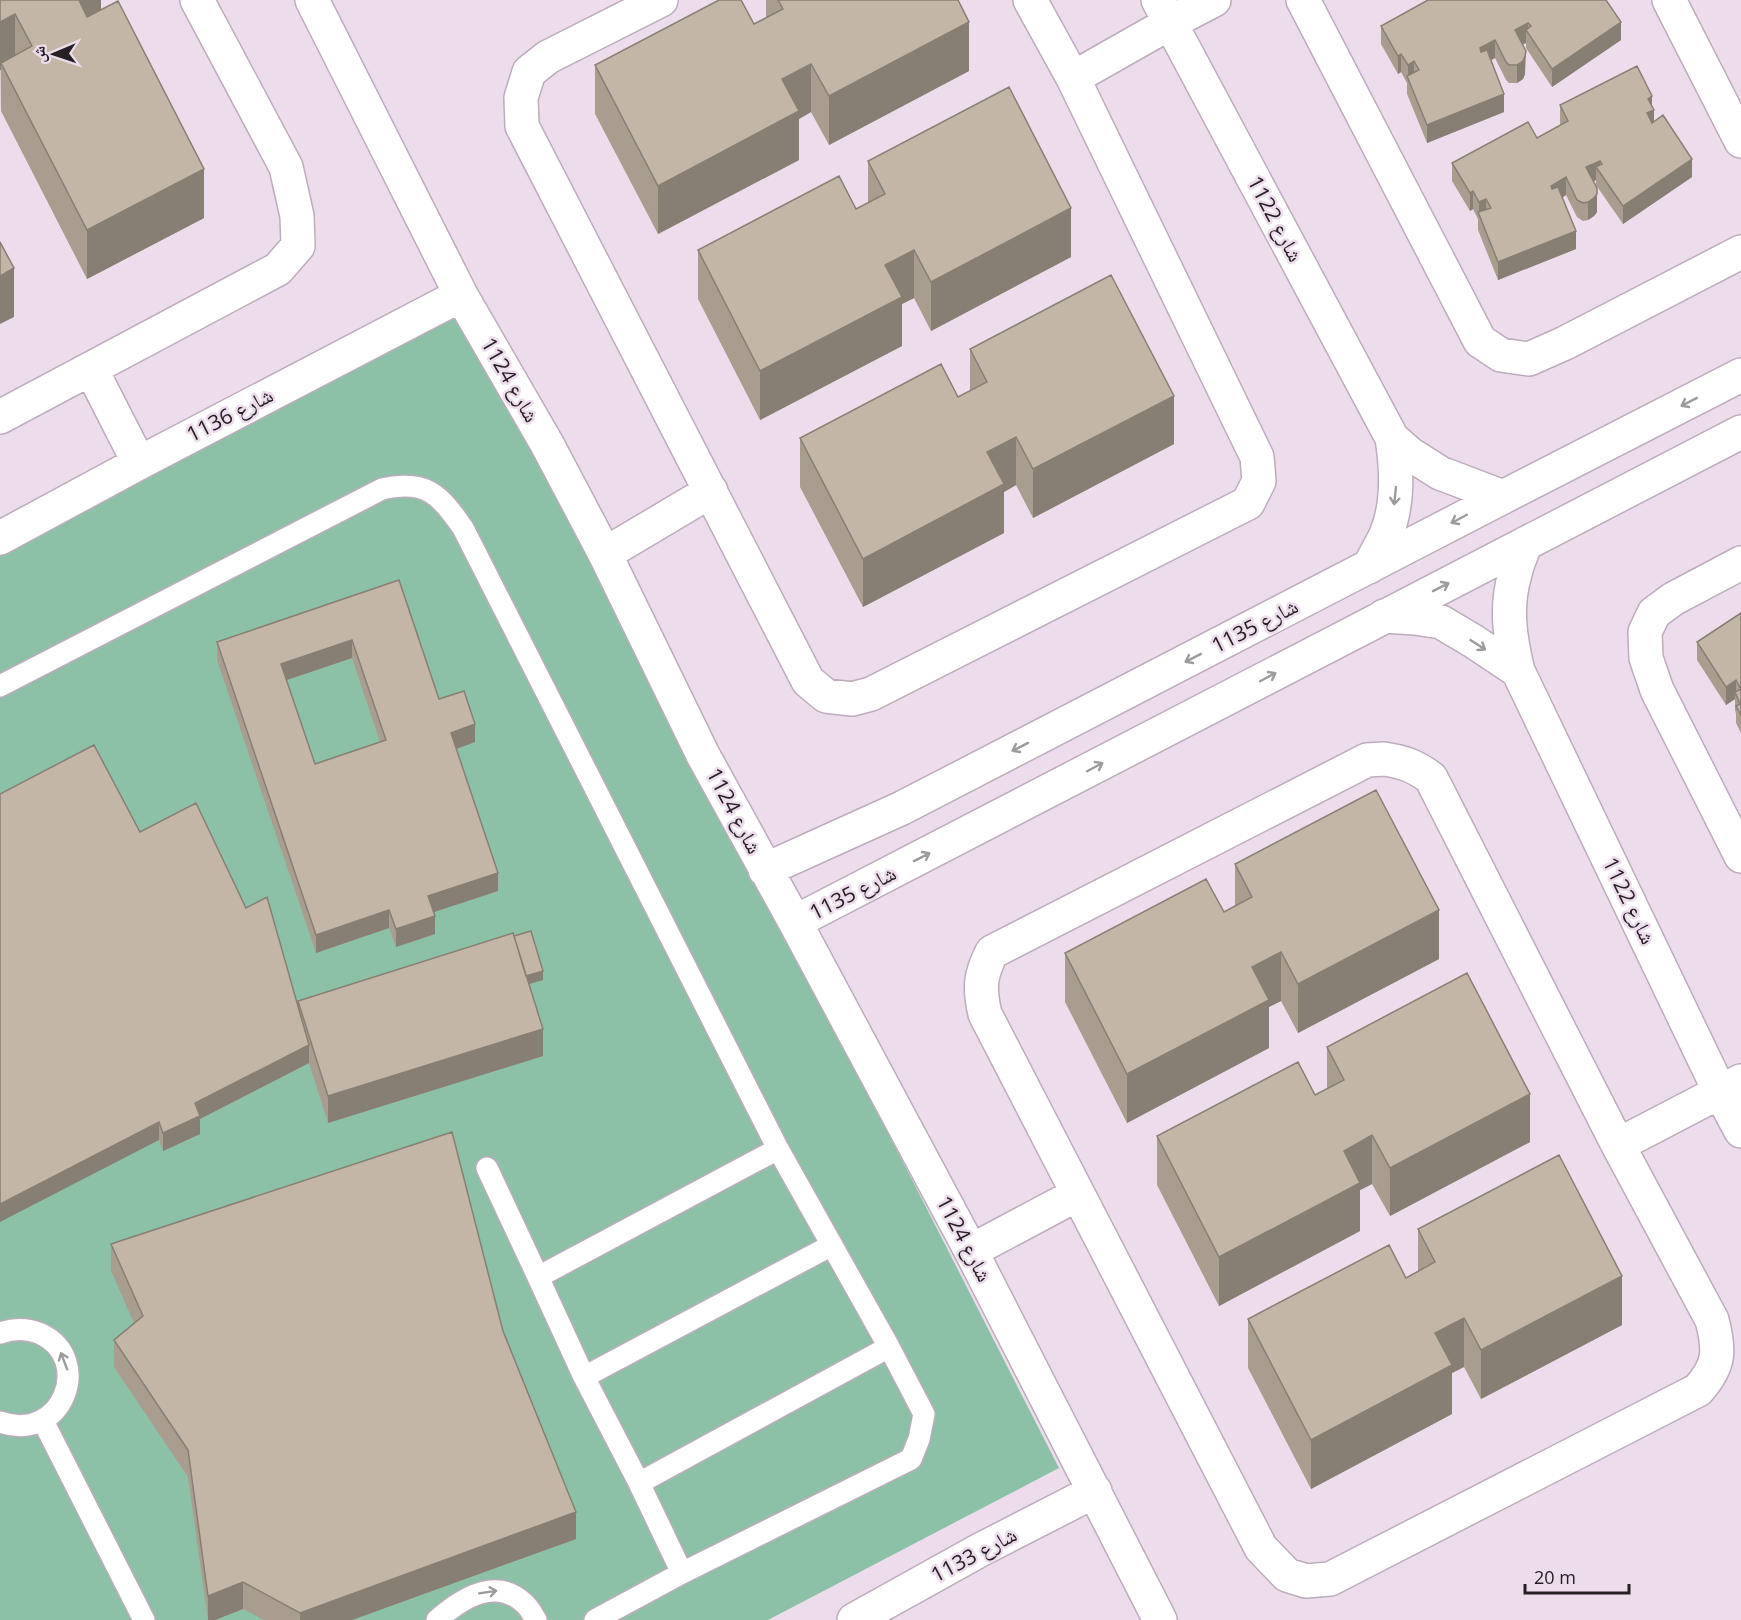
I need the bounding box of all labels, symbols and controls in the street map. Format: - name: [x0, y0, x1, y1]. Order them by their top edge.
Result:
- north arrow: [24, 24, 84, 84]
- text: ش: [28, 46, 50, 63]
- street label: شارع 1122: [1242, 171, 1310, 266]
- street label: شارع 1124: [475, 332, 546, 427]
- street label: شارع 1136: [182, 380, 278, 448]
- one-way arrow: [1680, 397, 1698, 408]
- one-way arrow: [1389, 485, 1400, 505]
- one-way arrow: [1451, 513, 1468, 525]
- one-way arrow: [1431, 581, 1449, 592]
- street label: شارع 1135: [1207, 591, 1303, 659]
- one-way arrow: [1469, 639, 1486, 651]
- one-way arrow: [1184, 652, 1202, 664]
- one-way arrow: [1258, 671, 1276, 682]
- one-way arrow: [1011, 742, 1029, 753]
- one-way arrow: [1086, 761, 1103, 773]
- street label: شارع 1124: [701, 763, 769, 858]
- one-way arrow: [913, 851, 931, 863]
- street label: شارع 1122: [1597, 852, 1663, 949]
- street label: شارع 1135: [805, 858, 901, 926]
- street label: شارع 1124: [931, 1191, 999, 1286]
- one-way arrow: [58, 1352, 69, 1371]
- street label: شارع 1133: [926, 1520, 1021, 1588]
- scale bar: [1525, 1557, 1628, 1595]
- text: 20 m: [1534, 1565, 1576, 1589]
- one-way arrow: [477, 1587, 497, 1598]

